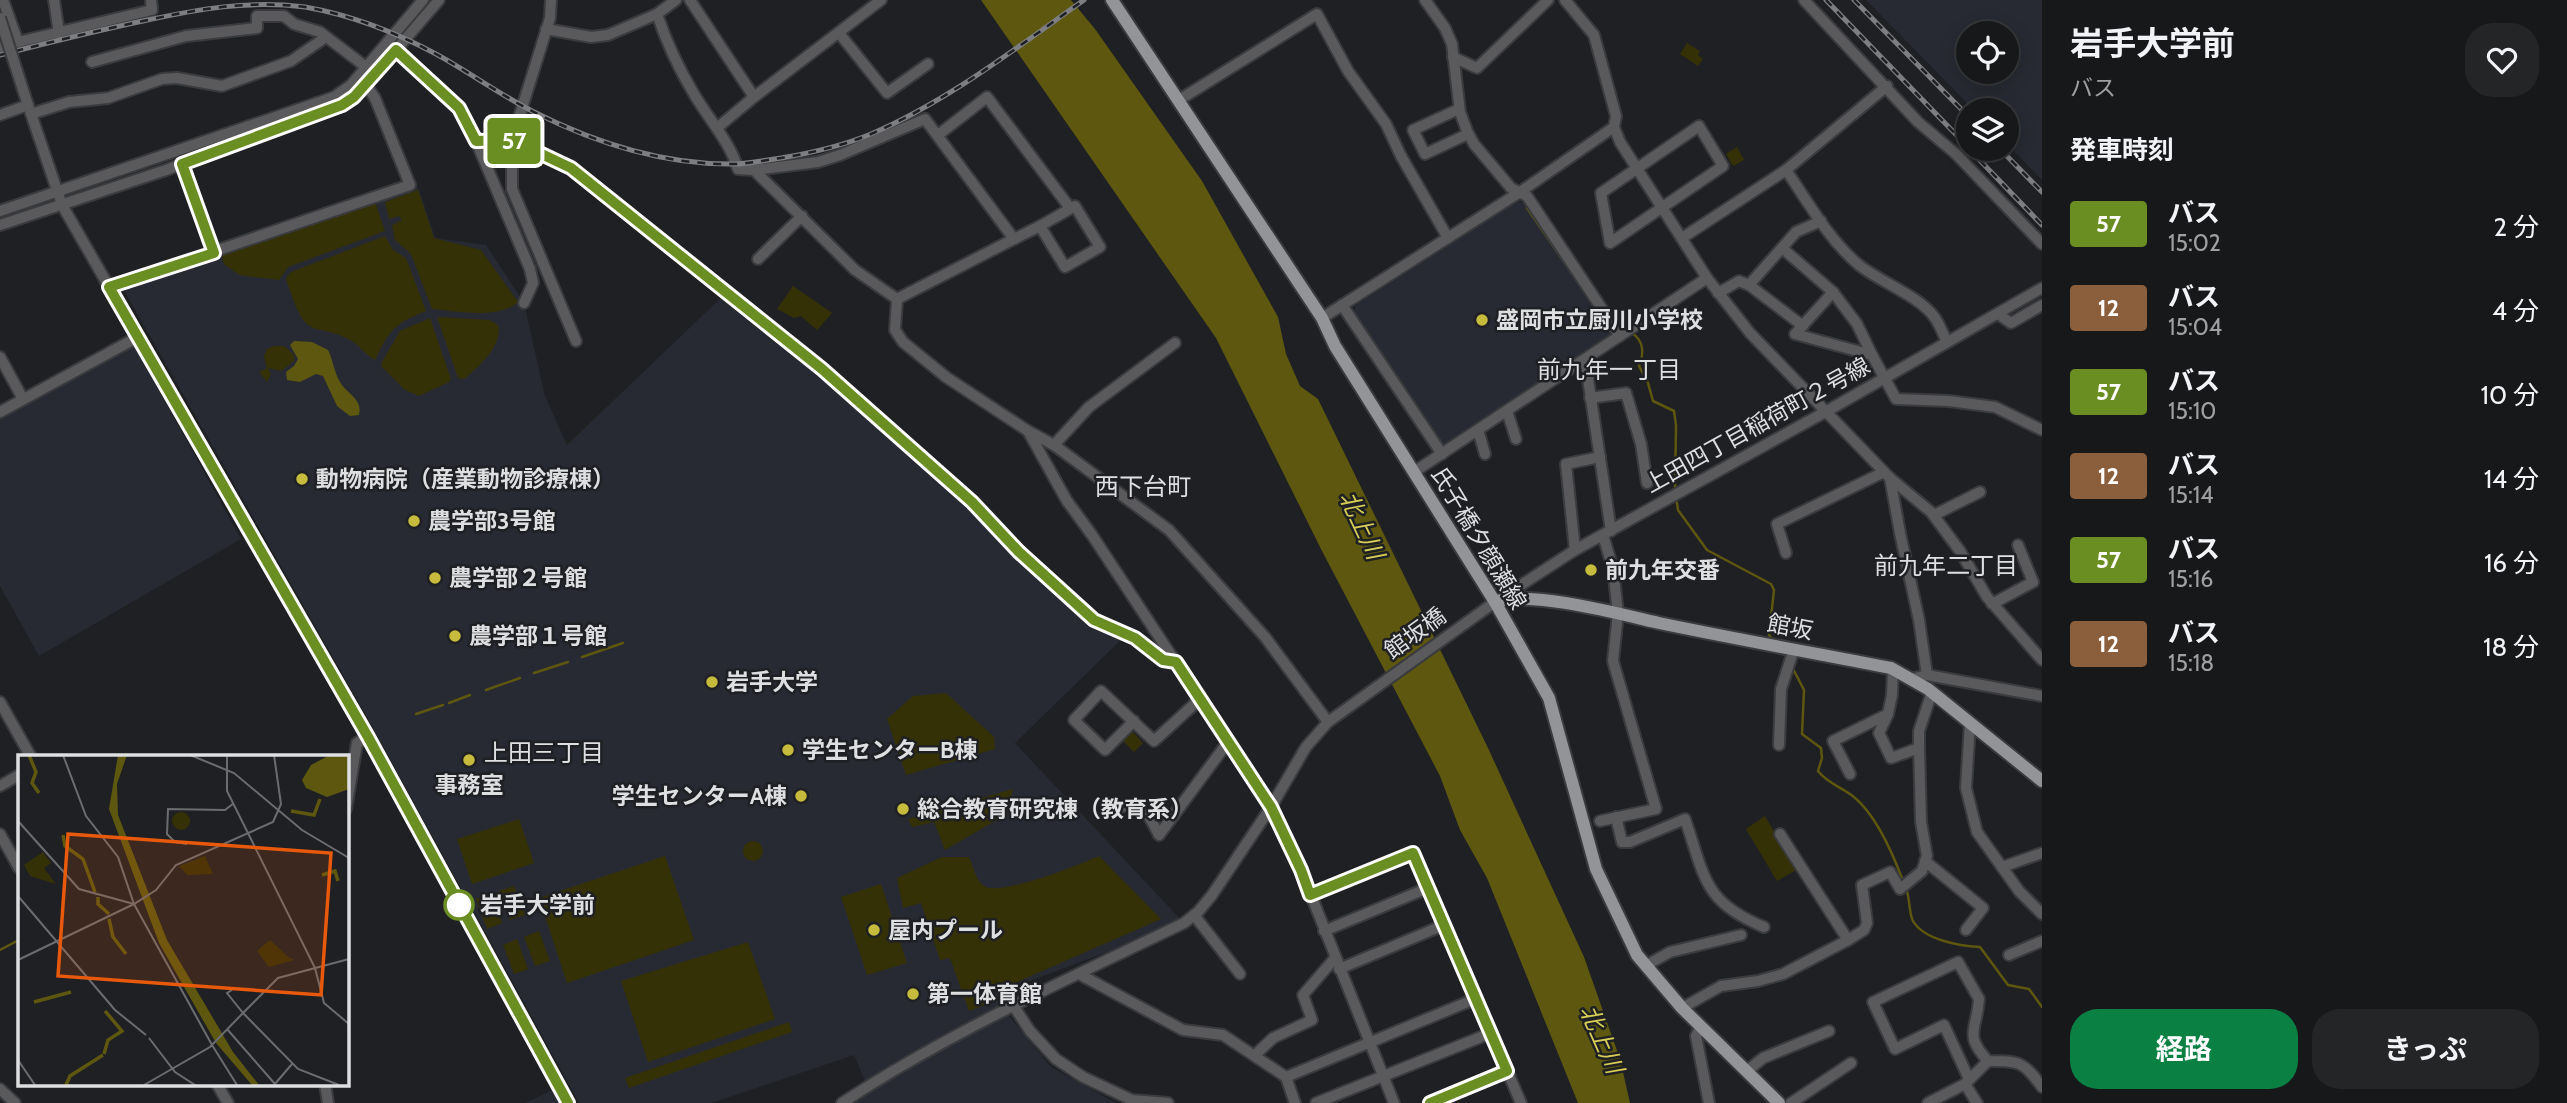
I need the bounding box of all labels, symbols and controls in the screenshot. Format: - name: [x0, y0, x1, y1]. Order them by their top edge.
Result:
- map controls: [1956, 21, 2019, 161]
- button: locate: [1956, 21, 2019, 84]
- text: 岩手大学前: [2070, 23, 2235, 63]
- button: heart: [2465, 23, 2539, 97]
- text: バス: [2070, 74, 2116, 102]
- button: layers: [1956, 98, 2019, 161]
- line badge: 57: [482, 118, 546, 164]
- text: 57: [501, 126, 527, 155]
- text: 発車時刻: [2070, 134, 2174, 166]
- text: バス: [2168, 197, 2220, 229]
- text: 57: [2096, 209, 2121, 238]
- text: 2 分: [2494, 211, 2539, 243]
- text: 15:02: [2168, 229, 2221, 257]
- text: バス: [2168, 281, 2220, 313]
- text: 12: [2098, 293, 2119, 322]
- text: 4 分: [2492, 295, 2539, 327]
- place label: 盛岡市立厨川小学校: [1496, 306, 1703, 334]
- marker: 盛岡市立厨川小学校: [1474, 312, 1490, 328]
- text: 15:04: [2168, 313, 2222, 341]
- street label: 上田四丁目稲荷町２号線: [1640, 351, 1874, 499]
- district label: 前九年一丁目: [1537, 355, 1681, 384]
- text: バス: [2168, 365, 2220, 397]
- text: 57: [2096, 377, 2121, 406]
- text: 10 分: [2481, 379, 2539, 411]
- text: 15:10: [2168, 397, 2216, 425]
- text: バス: [2168, 449, 2220, 481]
- text: 12: [2098, 461, 2119, 490]
- street label: 氏子橋夕顔瀬線: [1426, 462, 1532, 614]
- text: 14 分: [2484, 463, 2539, 495]
- place label: 動物病院（産業動物診療棟）: [316, 465, 615, 493]
- marker: 動物病院（産業動物診療棟）: [294, 471, 310, 487]
- district label: 西下台町: [1095, 472, 1191, 501]
- text: 15:14: [2168, 481, 2214, 509]
- water label: 北上川: [1334, 486, 1392, 566]
- place label: 農学部3号館: [428, 507, 555, 535]
- marker: 農学部3号館: [406, 513, 422, 529]
- text: バス: [2168, 533, 2220, 565]
- text: 57: [2096, 545, 2121, 574]
- text: 16 分: [2484, 547, 2539, 579]
- district label: 前九年二丁目: [1874, 551, 2018, 580]
- place label: 前九年交番: [1605, 556, 1720, 584]
- marker: 前九年交番: [1583, 562, 1599, 578]
- place label: 農学部２号館: [449, 564, 587, 592]
- text: 15:16: [2168, 565, 2213, 593]
- marker: 農学部２号館: [427, 570, 443, 586]
- street label: 館坂橋: [1379, 601, 1451, 665]
- street label: 館坂: [1765, 609, 1815, 645]
- text: バス: [2168, 617, 2220, 649]
- place label: 農学部１号館: [469, 622, 607, 650]
- marker: 農学部１号館: [447, 628, 463, 644]
- text: 12: [2098, 629, 2119, 658]
- text: 18 分: [2483, 631, 2539, 663]
- text: 15:18: [2168, 649, 2214, 677]
- place label: 岩手大学: [726, 668, 818, 696]
- marker: 岩手大学: [704, 674, 720, 690]
- place label: 学生センターB棟: [802, 736, 977, 764]
- district label: 上田三丁目: [484, 738, 604, 767]
- marker: 学生センターB棟: [780, 742, 796, 758]
- marker: 事務室: [461, 752, 477, 768]
- inset map: [18, 755, 348, 1086]
- place label: 事務室: [435, 771, 504, 799]
- place label: 学生センターA棟: [612, 782, 787, 810]
- marker: 学生センターA棟: [793, 788, 809, 804]
- place label: 総合教育研究棟（教育系）: [917, 795, 1193, 823]
- marker: 総合教育研究棟（教育系）: [895, 801, 911, 817]
- marker: 岩手大学前: [444, 890, 474, 920]
- place label: 岩手大学前: [480, 891, 595, 919]
- place label: 屋内プール: [888, 916, 1003, 944]
- marker: 屋内プール: [866, 922, 882, 938]
- place label: 第一体育館: [927, 980, 1042, 1008]
- marker: 第一体育館: [905, 986, 921, 1002]
- water label: 北上川: [1574, 1000, 1631, 1081]
- button: 経路: [2070, 1009, 2298, 1089]
- button: きっぷ: [2312, 1009, 2539, 1089]

